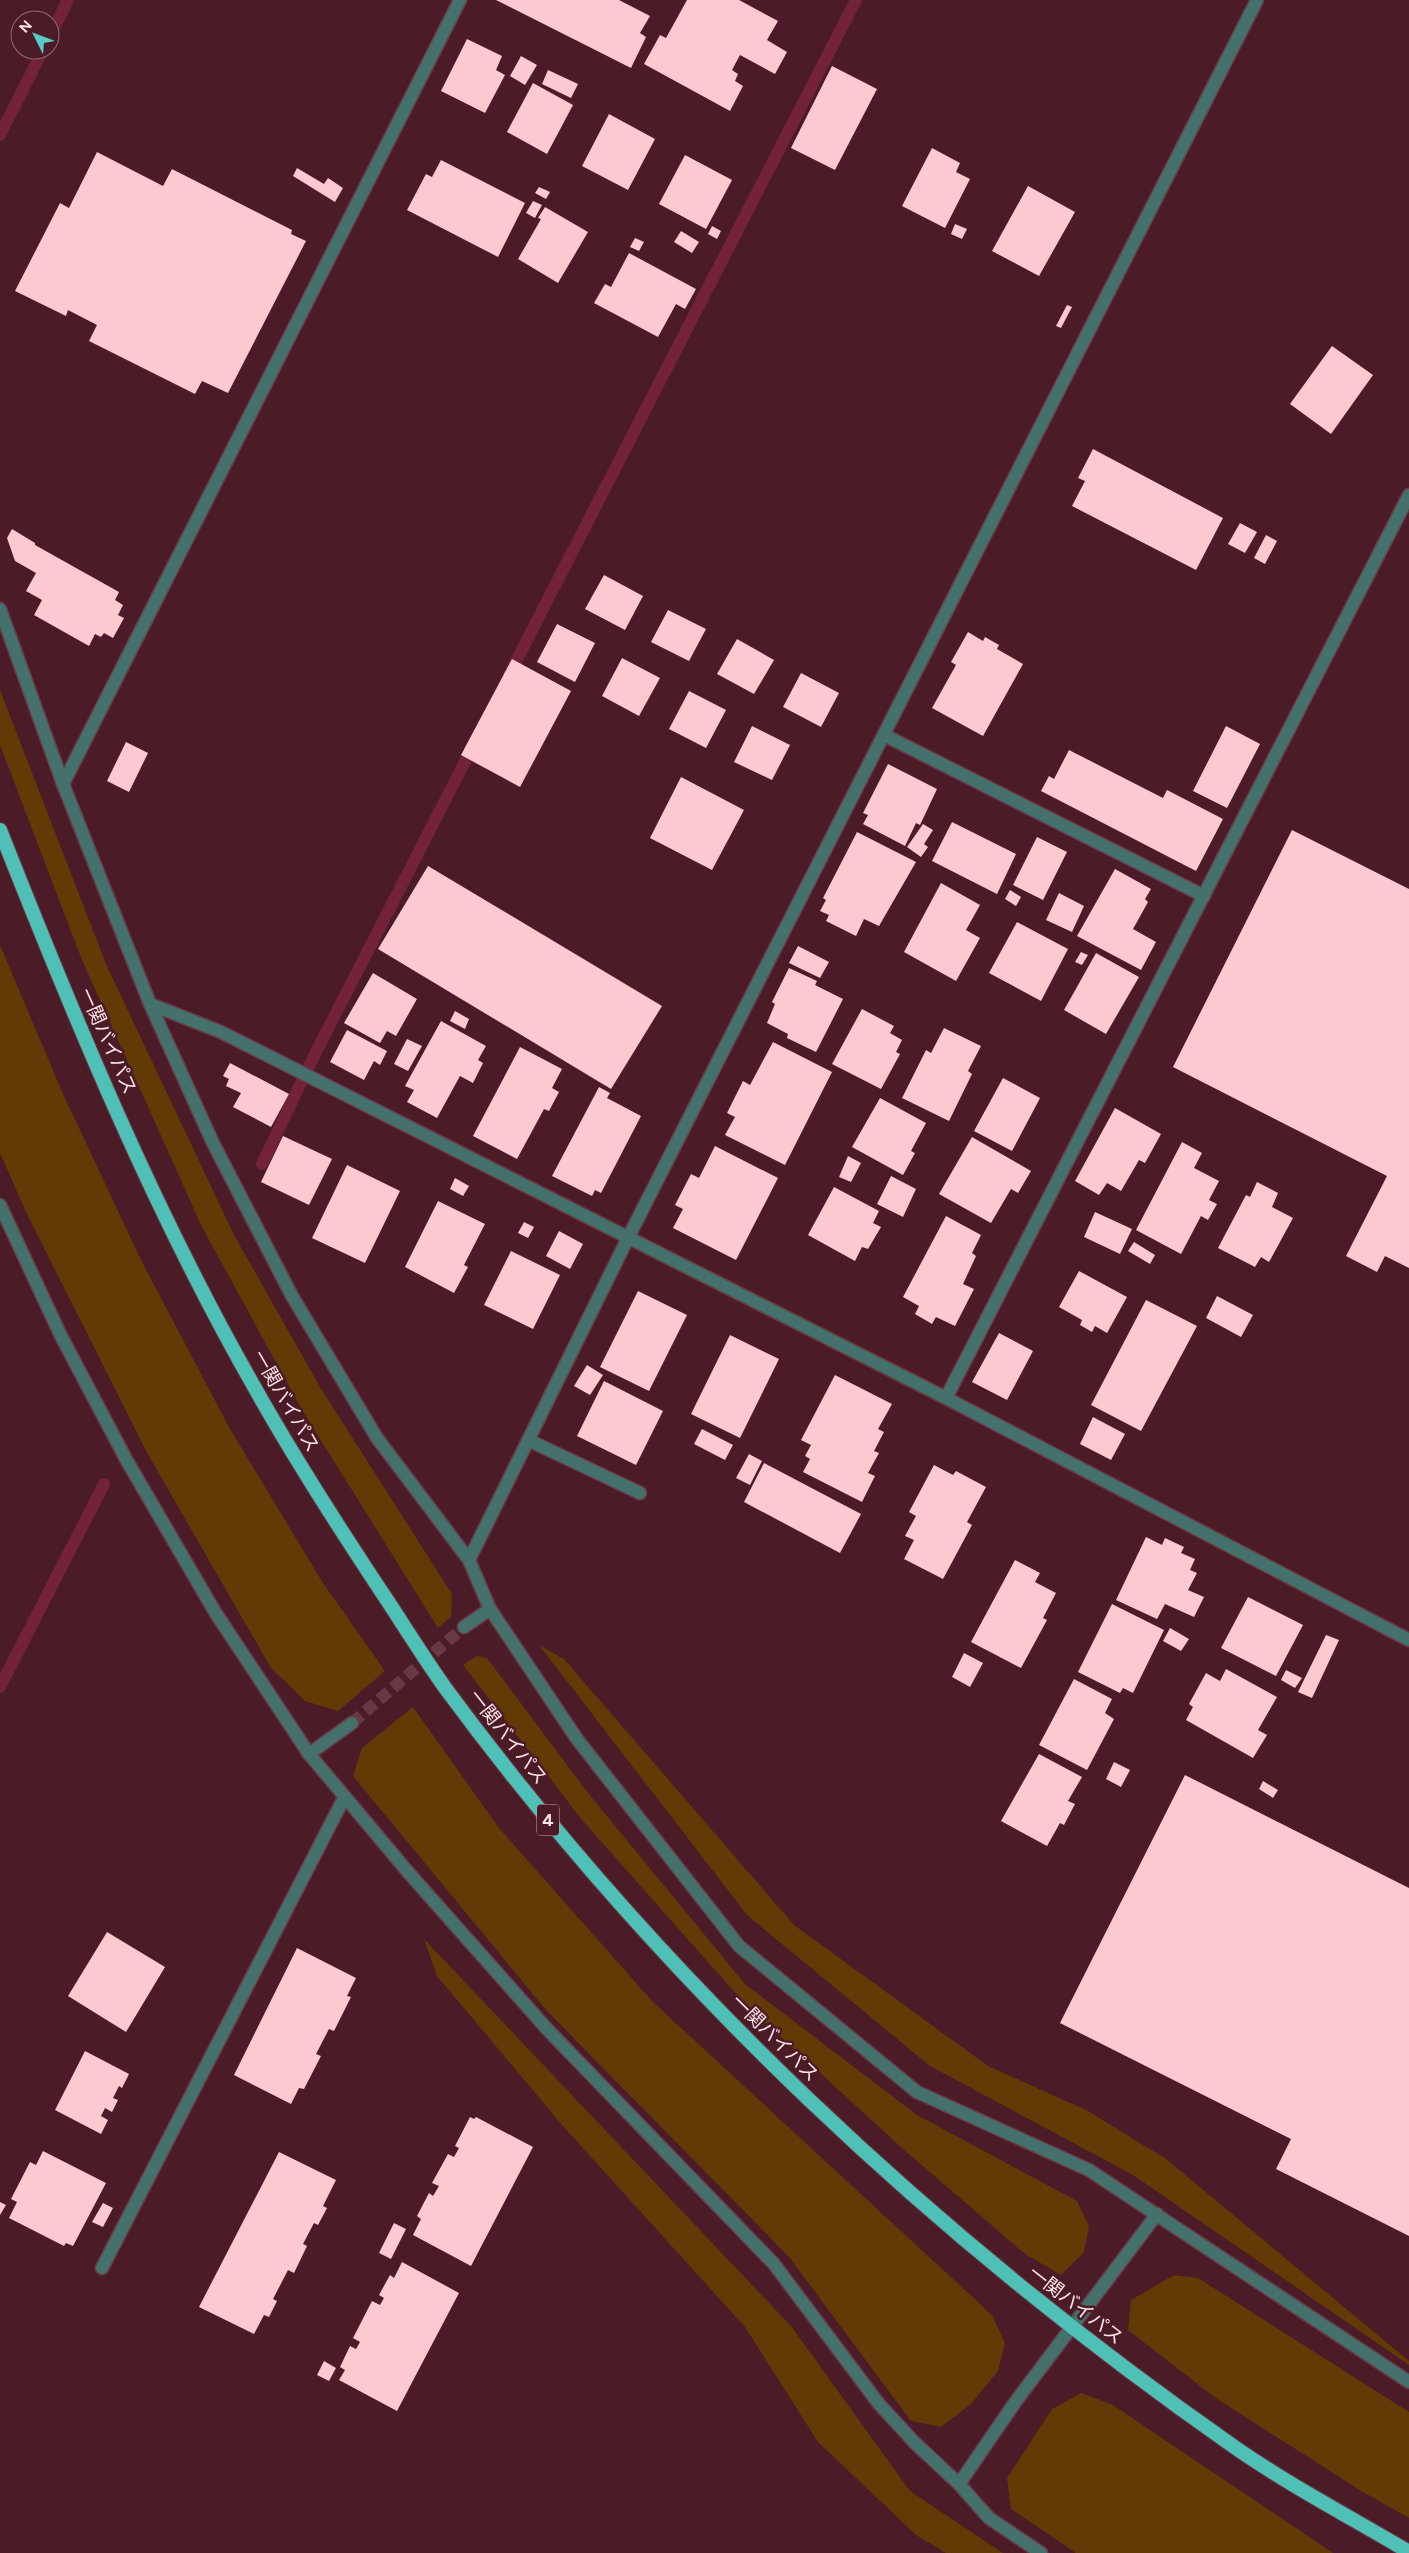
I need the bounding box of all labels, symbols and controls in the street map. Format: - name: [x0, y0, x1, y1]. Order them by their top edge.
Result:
- north arrow: [10, 10, 60, 60]
- text: N: [16, 17, 36, 36]
- street label: 一関バイパス: [74, 984, 142, 1098]
- street label: 一関バイパス: [248, 1346, 324, 1456]
- street label: 一関バイパス: [464, 1685, 552, 1789]
- road number: 4: [537, 1804, 559, 1836]
- street label: 一関バイパス: [727, 1990, 823, 2086]
- street label: 一関バイパス: [1024, 2261, 1128, 2349]

